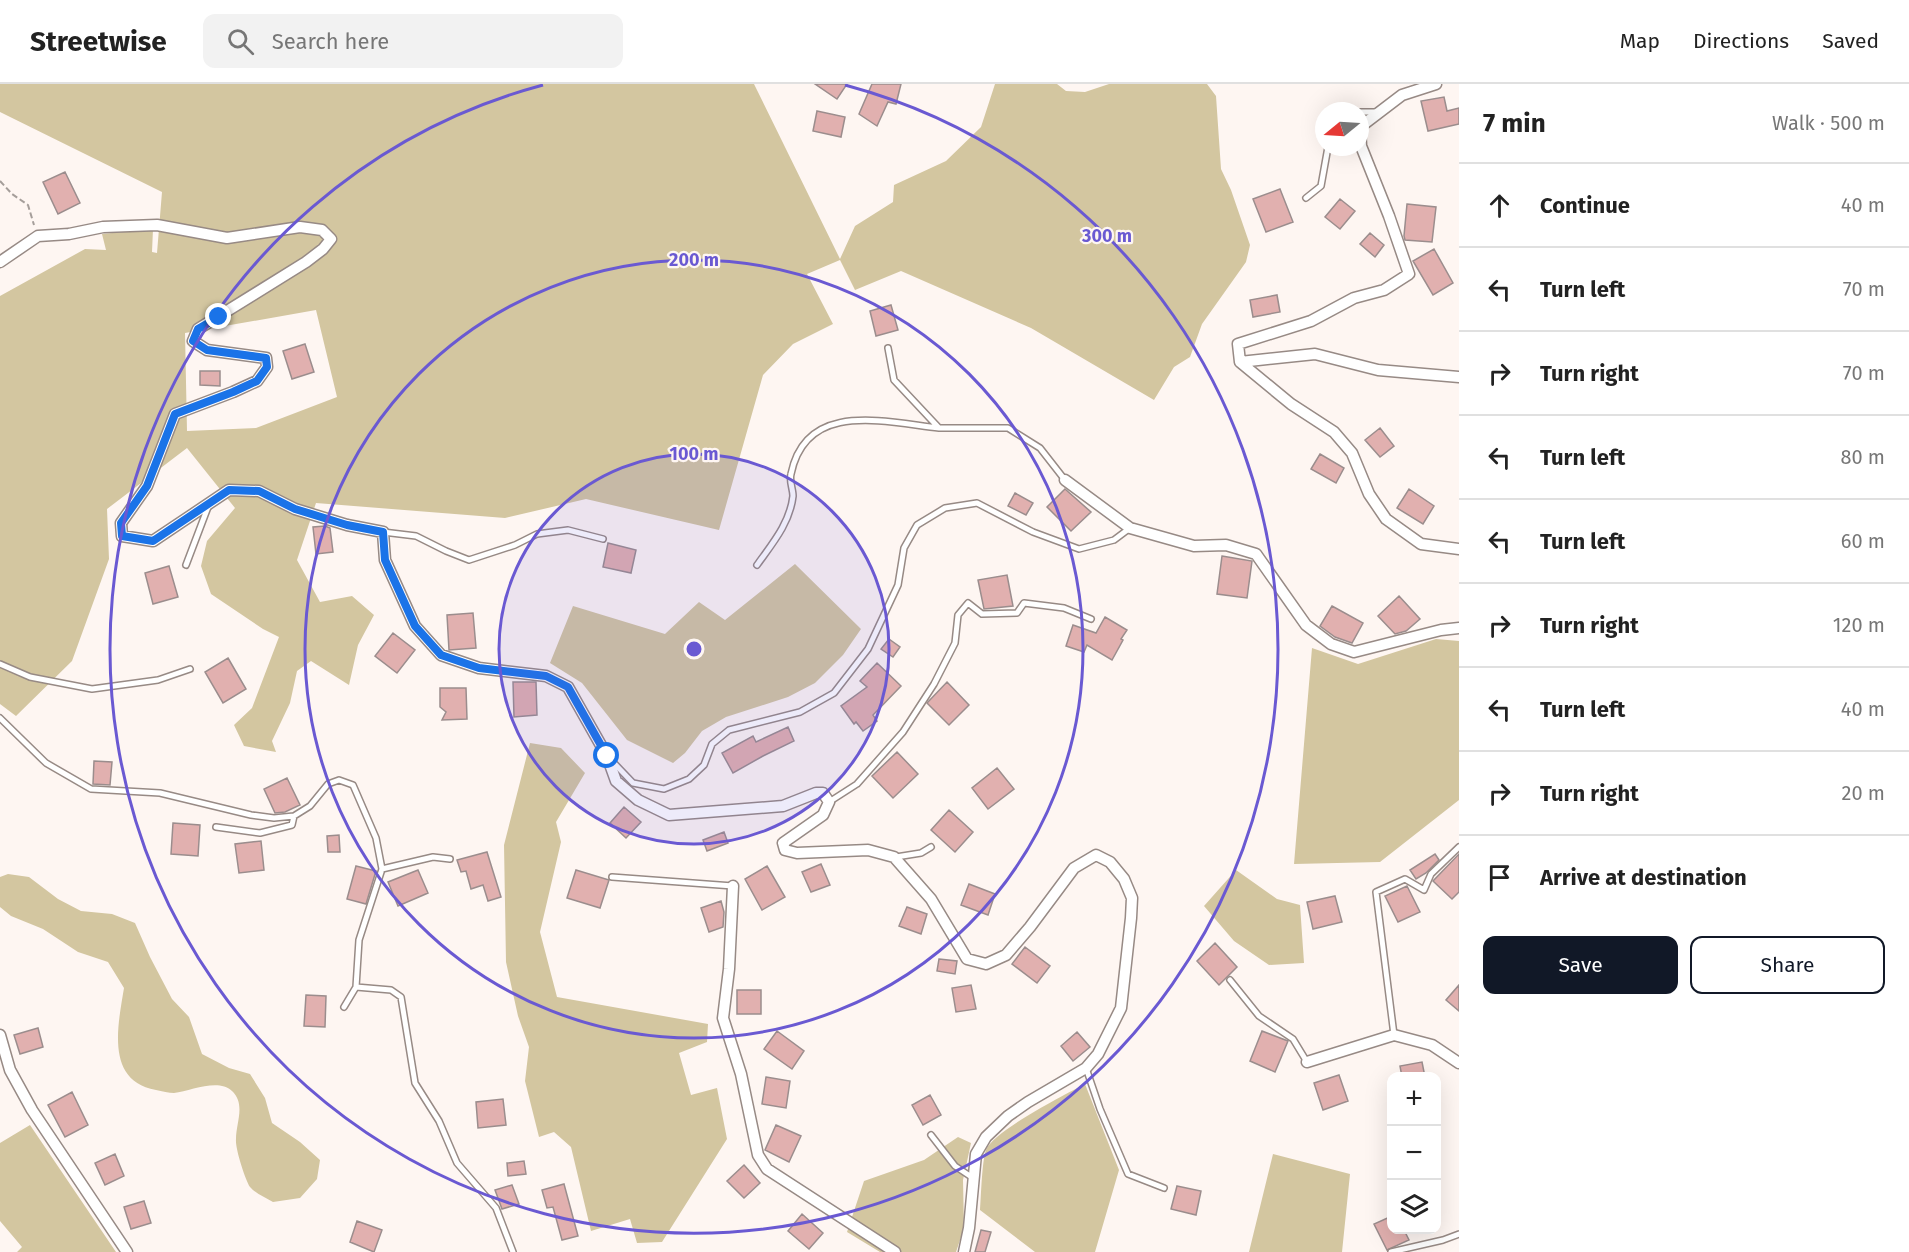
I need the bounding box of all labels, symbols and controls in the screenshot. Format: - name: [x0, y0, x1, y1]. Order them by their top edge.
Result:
- search box: [203, 14, 623, 68]
- text: Streetwise: [30, 25, 167, 58]
- icon: search: [224, 25, 257, 58]
- text: Search here: [272, 28, 389, 55]
- text: Map: [1620, 28, 1660, 54]
- text: Directions: [1693, 28, 1789, 54]
- text: Saved: [1822, 28, 1879, 54]
- north arrow: [1315, 102, 1369, 156]
- text: 7 min: [1483, 108, 1546, 139]
- text: Walk · 500 m: [1772, 111, 1885, 135]
- icon: ahead: [1483, 189, 1516, 222]
- text: Continue: [1540, 192, 1630, 219]
- text: 40 m: [1841, 193, 1885, 217]
- text: 300 m: [1081, 225, 1132, 247]
- text: 200 m: [669, 249, 719, 271]
- icon: left: [1483, 273, 1516, 306]
- text: Turn left: [1540, 276, 1625, 303]
- text: 70 m: [1843, 277, 1885, 301]
- route end: [205, 303, 231, 329]
- icon: right: [1483, 357, 1516, 390]
- text: Turn right: [1540, 360, 1639, 387]
- text: 70 m: [1843, 361, 1885, 385]
- icon: left: [1483, 441, 1516, 474]
- text: 100 m: [670, 443, 718, 465]
- text: Turn left: [1540, 444, 1625, 471]
- text: 80 m: [1840, 445, 1885, 469]
- icon: left: [1483, 525, 1516, 558]
- text: Turn left: [1540, 528, 1625, 555]
- text: 60 m: [1841, 529, 1885, 553]
- icon: right: [1483, 609, 1516, 642]
- text: Turn right: [1540, 612, 1639, 639]
- text: 120 m: [1833, 613, 1885, 637]
- centre of rings: [684, 639, 704, 659]
- icon: left: [1483, 693, 1516, 726]
- text: Turn left: [1540, 696, 1625, 723]
- text: 40 m: [1841, 697, 1885, 721]
- route start: [593, 742, 619, 768]
- icon: right: [1483, 777, 1516, 810]
- text: Turn right: [1540, 780, 1639, 807]
- text: 20 m: [1842, 781, 1885, 805]
- icon: arrive: [1483, 861, 1516, 894]
- text: Arrive at destination: [1540, 864, 1747, 891]
- button: Save: [1483, 936, 1678, 994]
- button: Share: [1690, 936, 1885, 994]
- map controls: [1387, 1072, 1441, 1234]
- button: +: [1387, 1072, 1441, 1126]
- button: −: [1387, 1126, 1441, 1180]
- button: layers: [1387, 1180, 1441, 1234]

